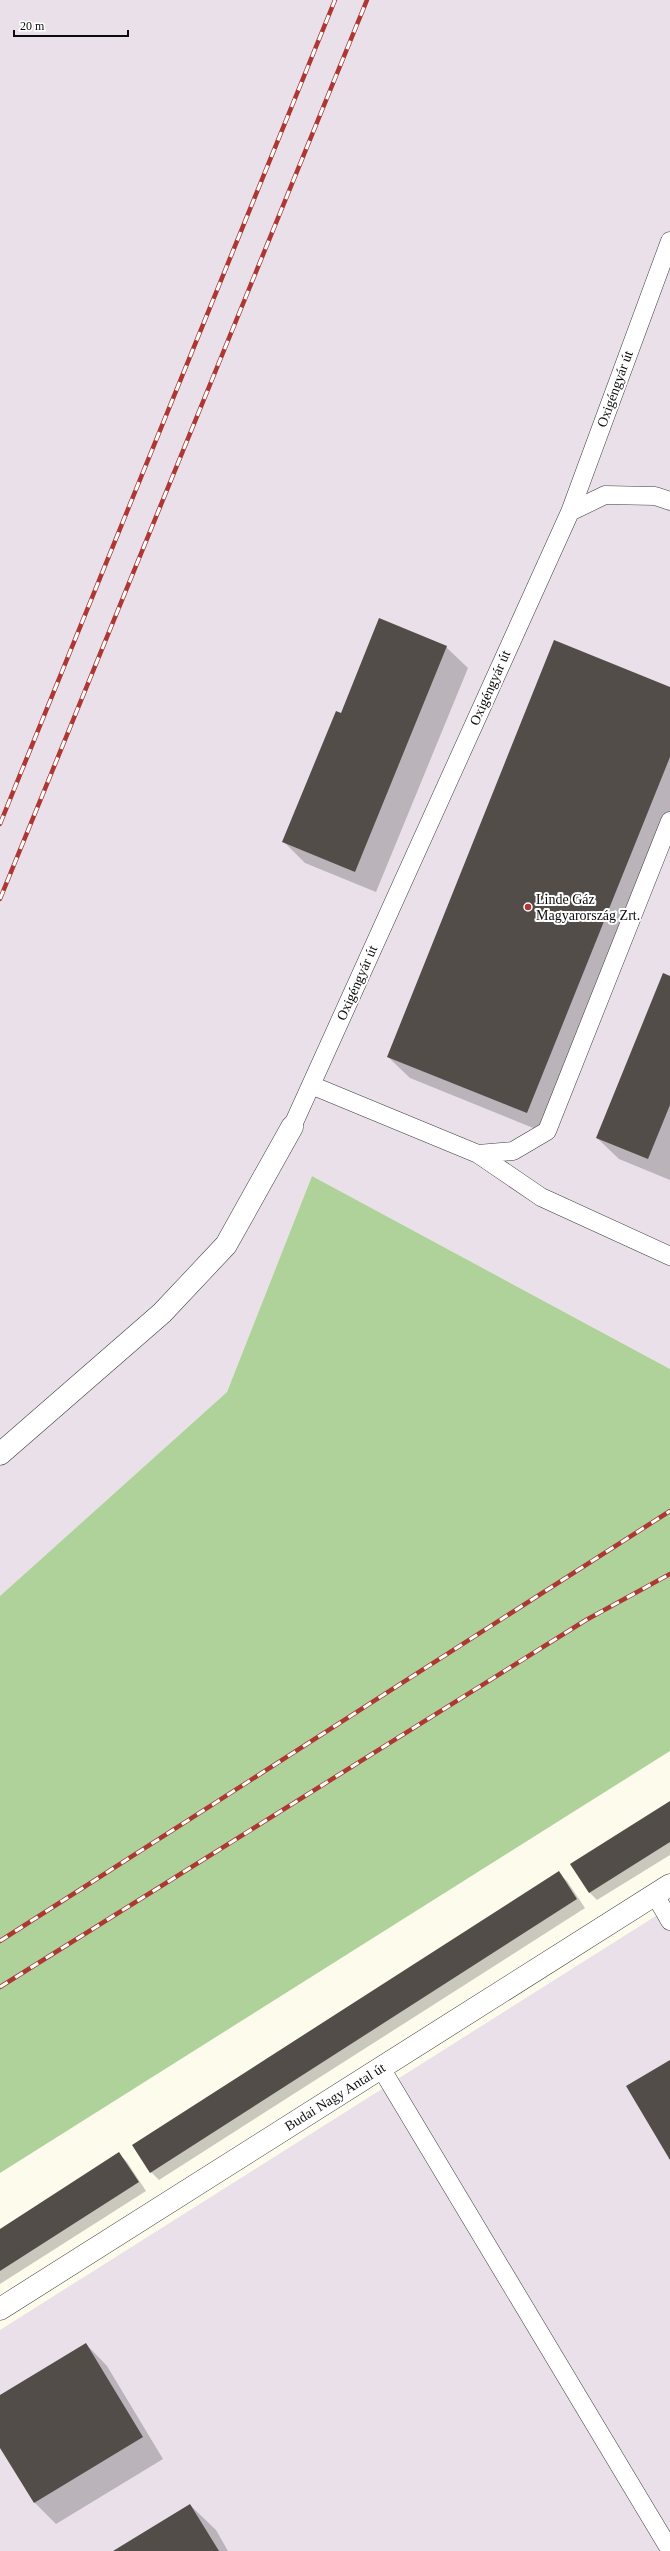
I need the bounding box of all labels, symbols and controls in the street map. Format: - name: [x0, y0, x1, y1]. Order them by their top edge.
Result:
- scale bar: [14, 12, 128, 38]
- text: 20 m: [20, 19, 45, 33]
- street label: Oxigéngyár út: [594, 349, 636, 429]
- street label: Oxigéngyár út: [467, 648, 513, 728]
- place label: Linde Gáz Magyarország Zrt.: [536, 892, 640, 923]
- marker: Linde Gáz Magyarország Zrt.: [523, 902, 533, 912]
- street label: Oxigéngyár út: [334, 943, 380, 1023]
- street label: Budai Nagy Antal út: [282, 2060, 388, 2134]

